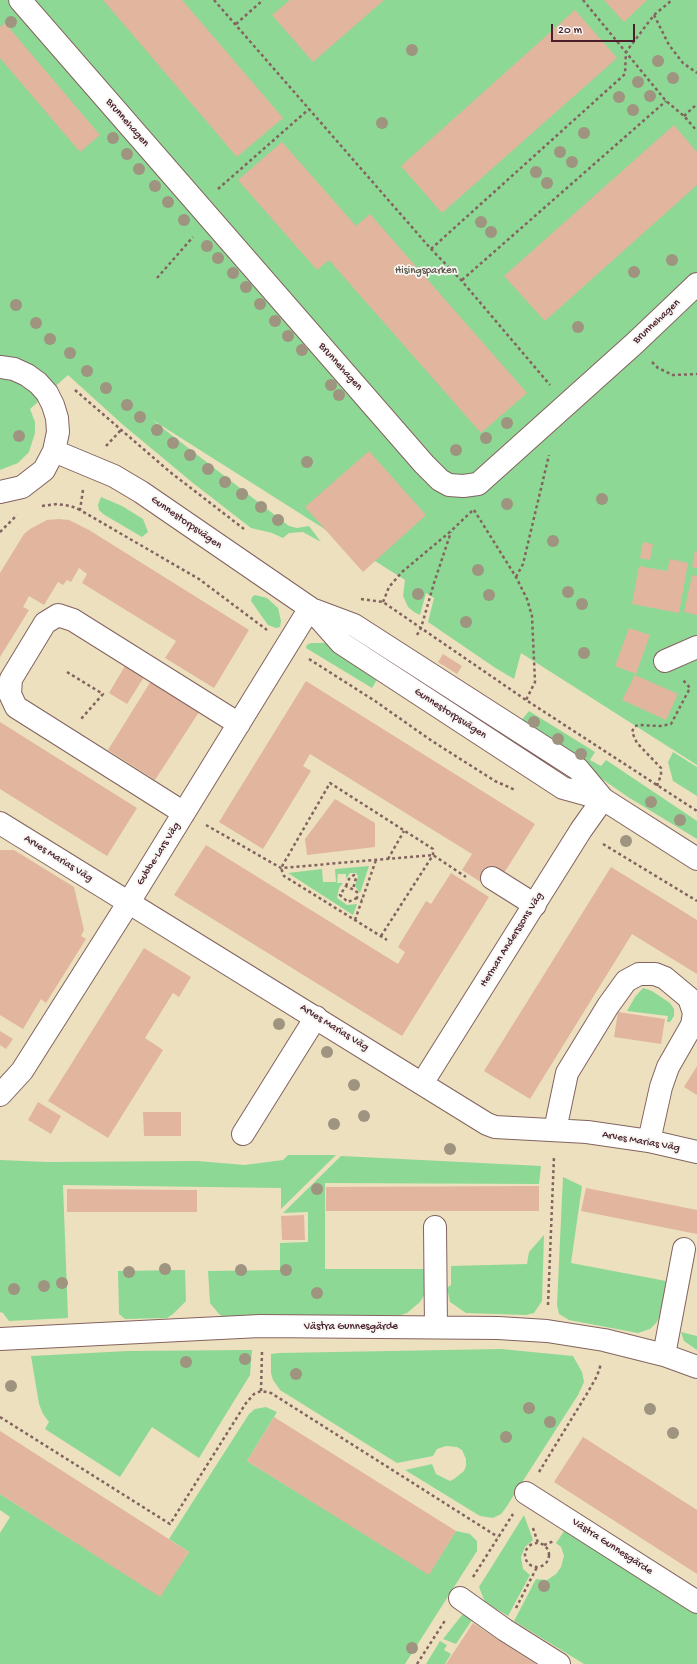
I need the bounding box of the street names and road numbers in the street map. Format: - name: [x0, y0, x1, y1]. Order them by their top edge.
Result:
- street label: Brunnehagen: [102, 96, 152, 150]
- street label: Brunnehagen: [631, 297, 683, 347]
- street label: Brunnehagen: [315, 340, 365, 394]
- street label: Gunnestorpsvägen: [148, 494, 224, 552]
- street label: Gunnestorpsvägen: [411, 686, 489, 742]
- street label: Gubbe-Lars Väg: [134, 820, 184, 888]
- street label: Arves Marias Väg: [21, 833, 95, 885]
- street label: Herman Anderssons Väg: [477, 890, 547, 990]
- street label: Arves Marias Väg: [297, 1002, 371, 1054]
- street label: Arves Marias Väg: [601, 1129, 681, 1155]
- street label: Västra Gunnesgärde: [304, 1320, 398, 1334]
- street label: Västra Gunnesgärde: [569, 1516, 655, 1578]

